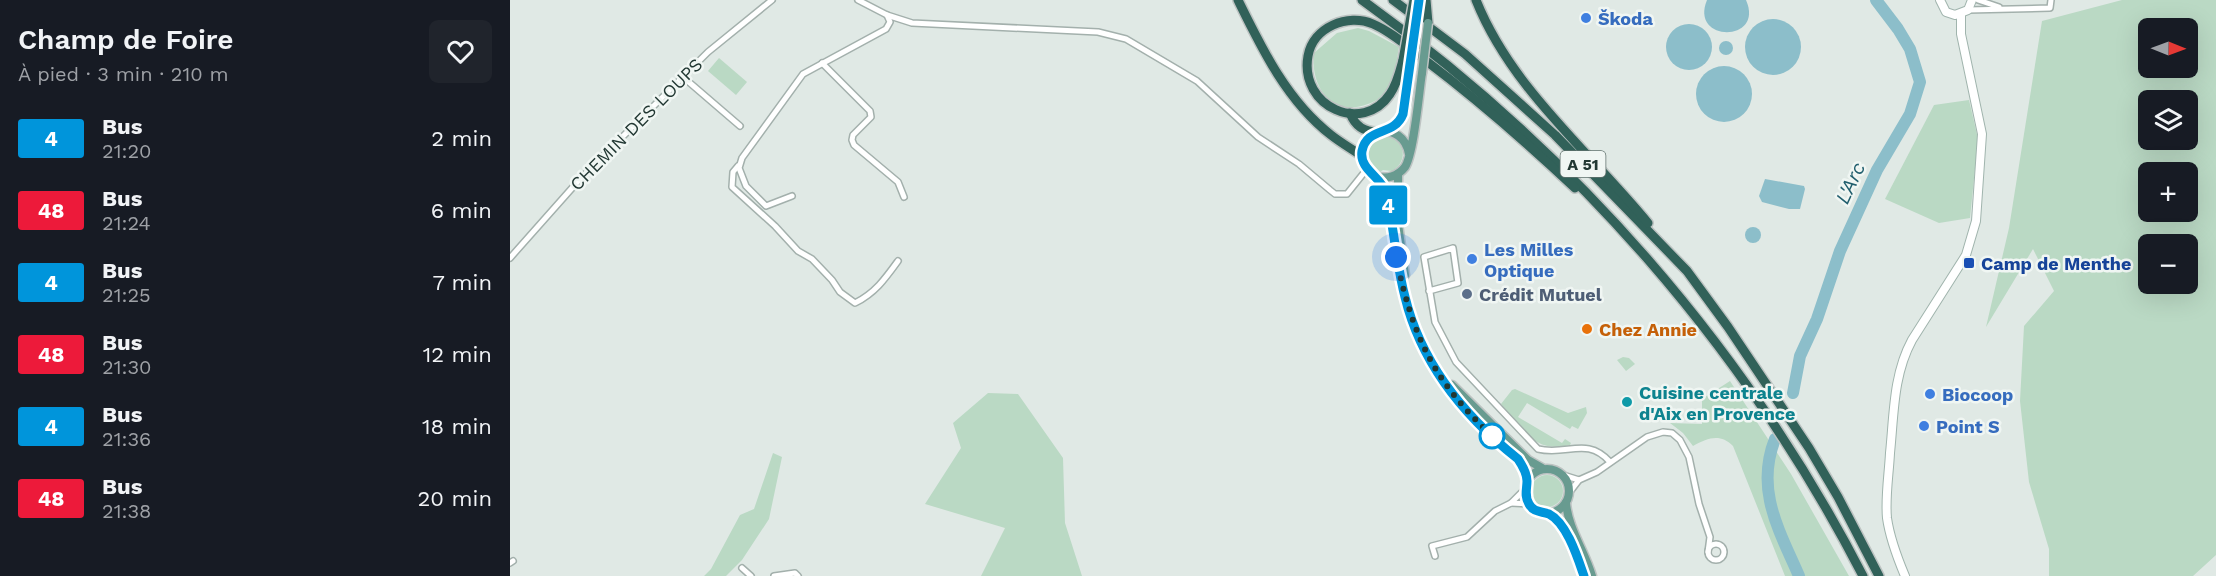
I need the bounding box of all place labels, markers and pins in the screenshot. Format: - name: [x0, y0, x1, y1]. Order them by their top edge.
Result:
- place label: Škoda: [1598, 8, 1653, 29]
- marker: Škoda: [1579, 11, 1593, 25]
- place label: Les Milles Optique: [1484, 239, 1574, 281]
- marker: Les Milles Optique: [1465, 252, 1479, 266]
- place label: Camp de Menthe: [1981, 253, 2131, 274]
- marker: Camp de Menthe: [1962, 256, 1976, 270]
- place label: Crédit Mutuel: [1479, 284, 1602, 305]
- marker: Crédit Mutuel: [1460, 287, 1474, 301]
- place label: Chez Annie: [1599, 319, 1697, 340]
- marker: Chez Annie: [1580, 322, 1594, 336]
- place label: Cuisine centrale d'Aix en Provence: [1639, 382, 1795, 424]
- place label: Biocoop: [1942, 384, 2013, 405]
- marker: Biocoop: [1923, 387, 1937, 401]
- marker: Cuisine centrale d'Aix en Provence: [1620, 395, 1634, 409]
- place label: Point S: [1936, 416, 2000, 437]
- marker: Point S: [1917, 419, 1931, 433]
- unlabelled marker: [1479, 423, 1505, 449]

